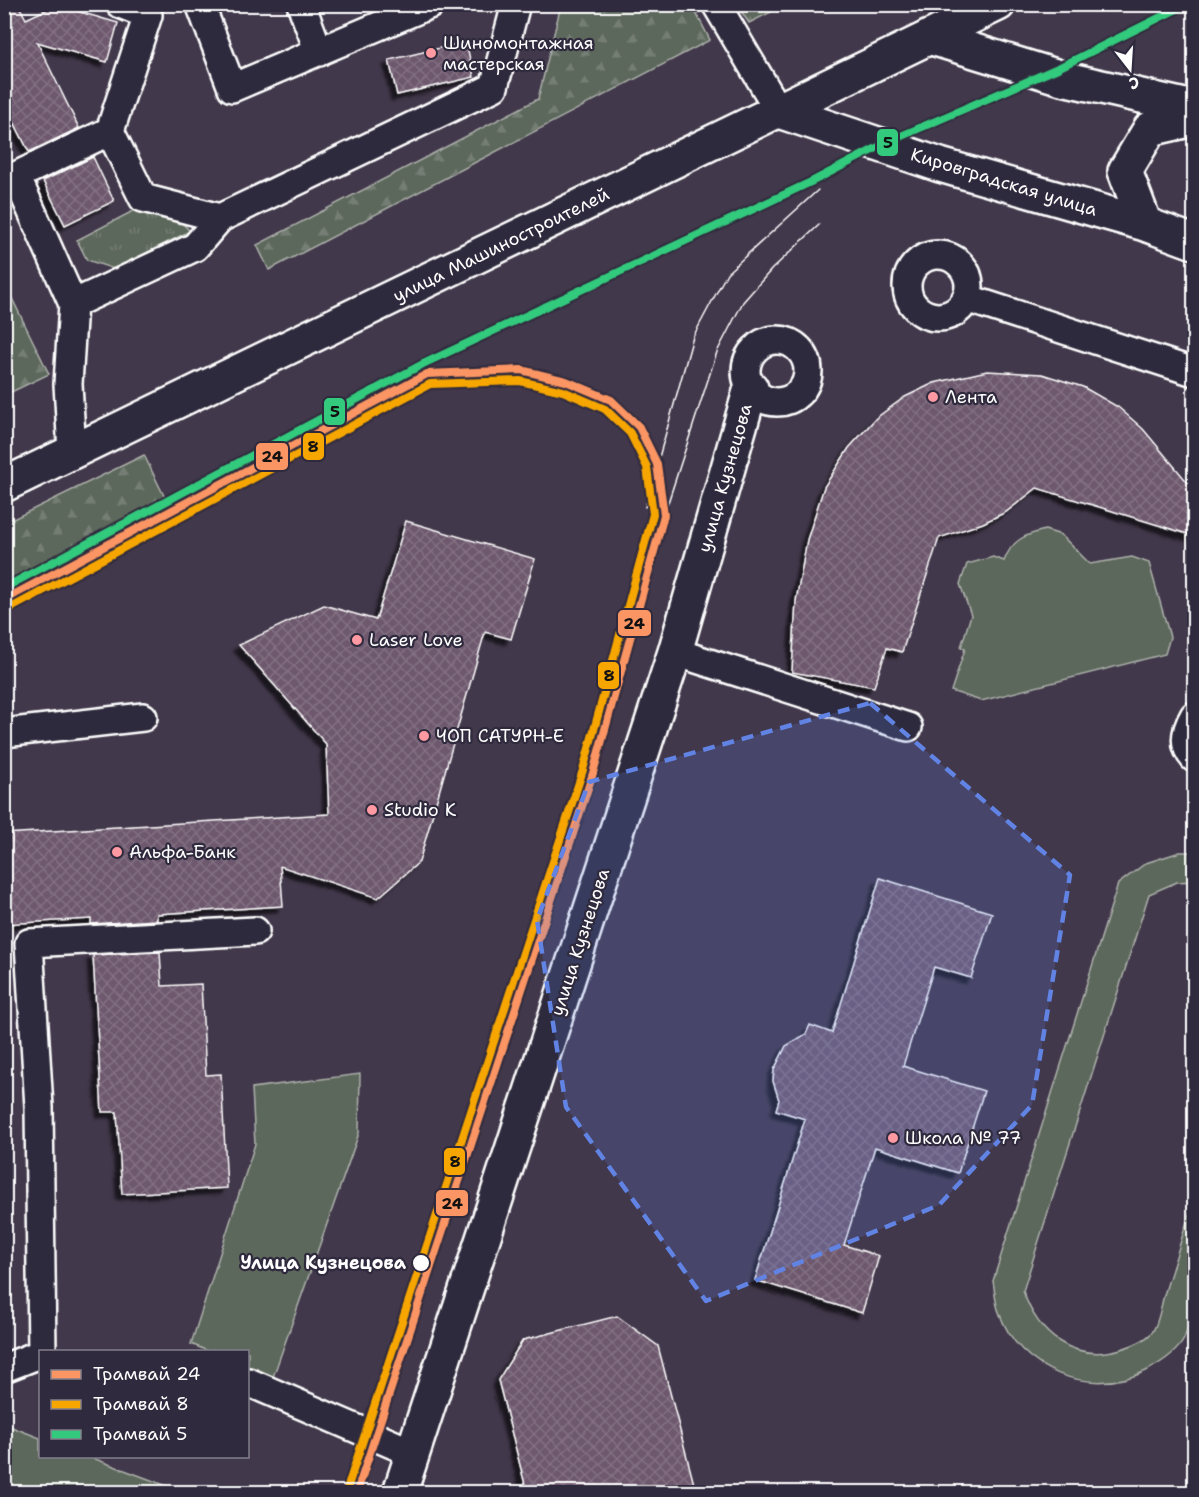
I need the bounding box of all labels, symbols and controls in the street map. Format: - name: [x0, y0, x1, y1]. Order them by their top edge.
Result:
- place label: Шиномонтажная мастерская: [443, 31, 594, 76]
- north arrow: [1100, 39, 1160, 99]
- marker: Шиномонтажная мастерская: [424, 46, 438, 60]
- text: С: [1126, 71, 1142, 94]
- line badge: 5: [876, 128, 899, 157]
- text: 5: [883, 132, 893, 153]
- street label: Кировградская улица: [908, 142, 1100, 222]
- street label: улица Машиностроителей: [389, 182, 613, 308]
- place label: Лента: [945, 385, 997, 409]
- marker: Лента: [926, 390, 940, 404]
- line badge: 5: [323, 397, 346, 426]
- text: 5: [330, 401, 340, 422]
- street label: улица Кузнецова: [692, 401, 758, 555]
- line badge: 8: [302, 432, 325, 461]
- text: 8: [307, 436, 319, 457]
- line badge: 24: [255, 442, 289, 471]
- text: 24: [261, 446, 283, 467]
- line badge: 24: [617, 609, 652, 637]
- text: 24: [623, 613, 645, 634]
- place label: Laser Love: [369, 628, 463, 652]
- marker: Laser Love: [350, 633, 364, 647]
- line badge: 8: [597, 661, 620, 690]
- text: 8: [603, 665, 615, 686]
- place label: ЧОП САТУРН-Е: [436, 724, 564, 748]
- marker: ЧОП САТУРН-Е: [417, 729, 431, 743]
- place label: Studio K: [384, 798, 457, 822]
- marker: Studio K: [365, 803, 379, 817]
- place label: Альфа-Банк: [129, 840, 236, 864]
- marker: Альфа-Банк: [110, 845, 124, 859]
- street label: улица Кузнецова: [545, 865, 615, 1019]
- place label: Школа № 77: [905, 1126, 1021, 1150]
- marker: Школа № 77: [886, 1131, 900, 1145]
- line badge: 8: [443, 1147, 466, 1176]
- text: 8: [449, 1151, 461, 1172]
- line badge: 24: [435, 1189, 469, 1217]
- text: 24: [441, 1193, 463, 1214]
- place label: Улица Кузнецова: [240, 1251, 407, 1275]
- marker: Улица Кузнецова: [411, 1253, 431, 1273]
- legend: [39, 1350, 249, 1458]
- text: Трамвай 24: [93, 1362, 200, 1386]
- text: Трамвай 8: [93, 1392, 189, 1416]
- text: Трамвай 5: [93, 1422, 187, 1446]

